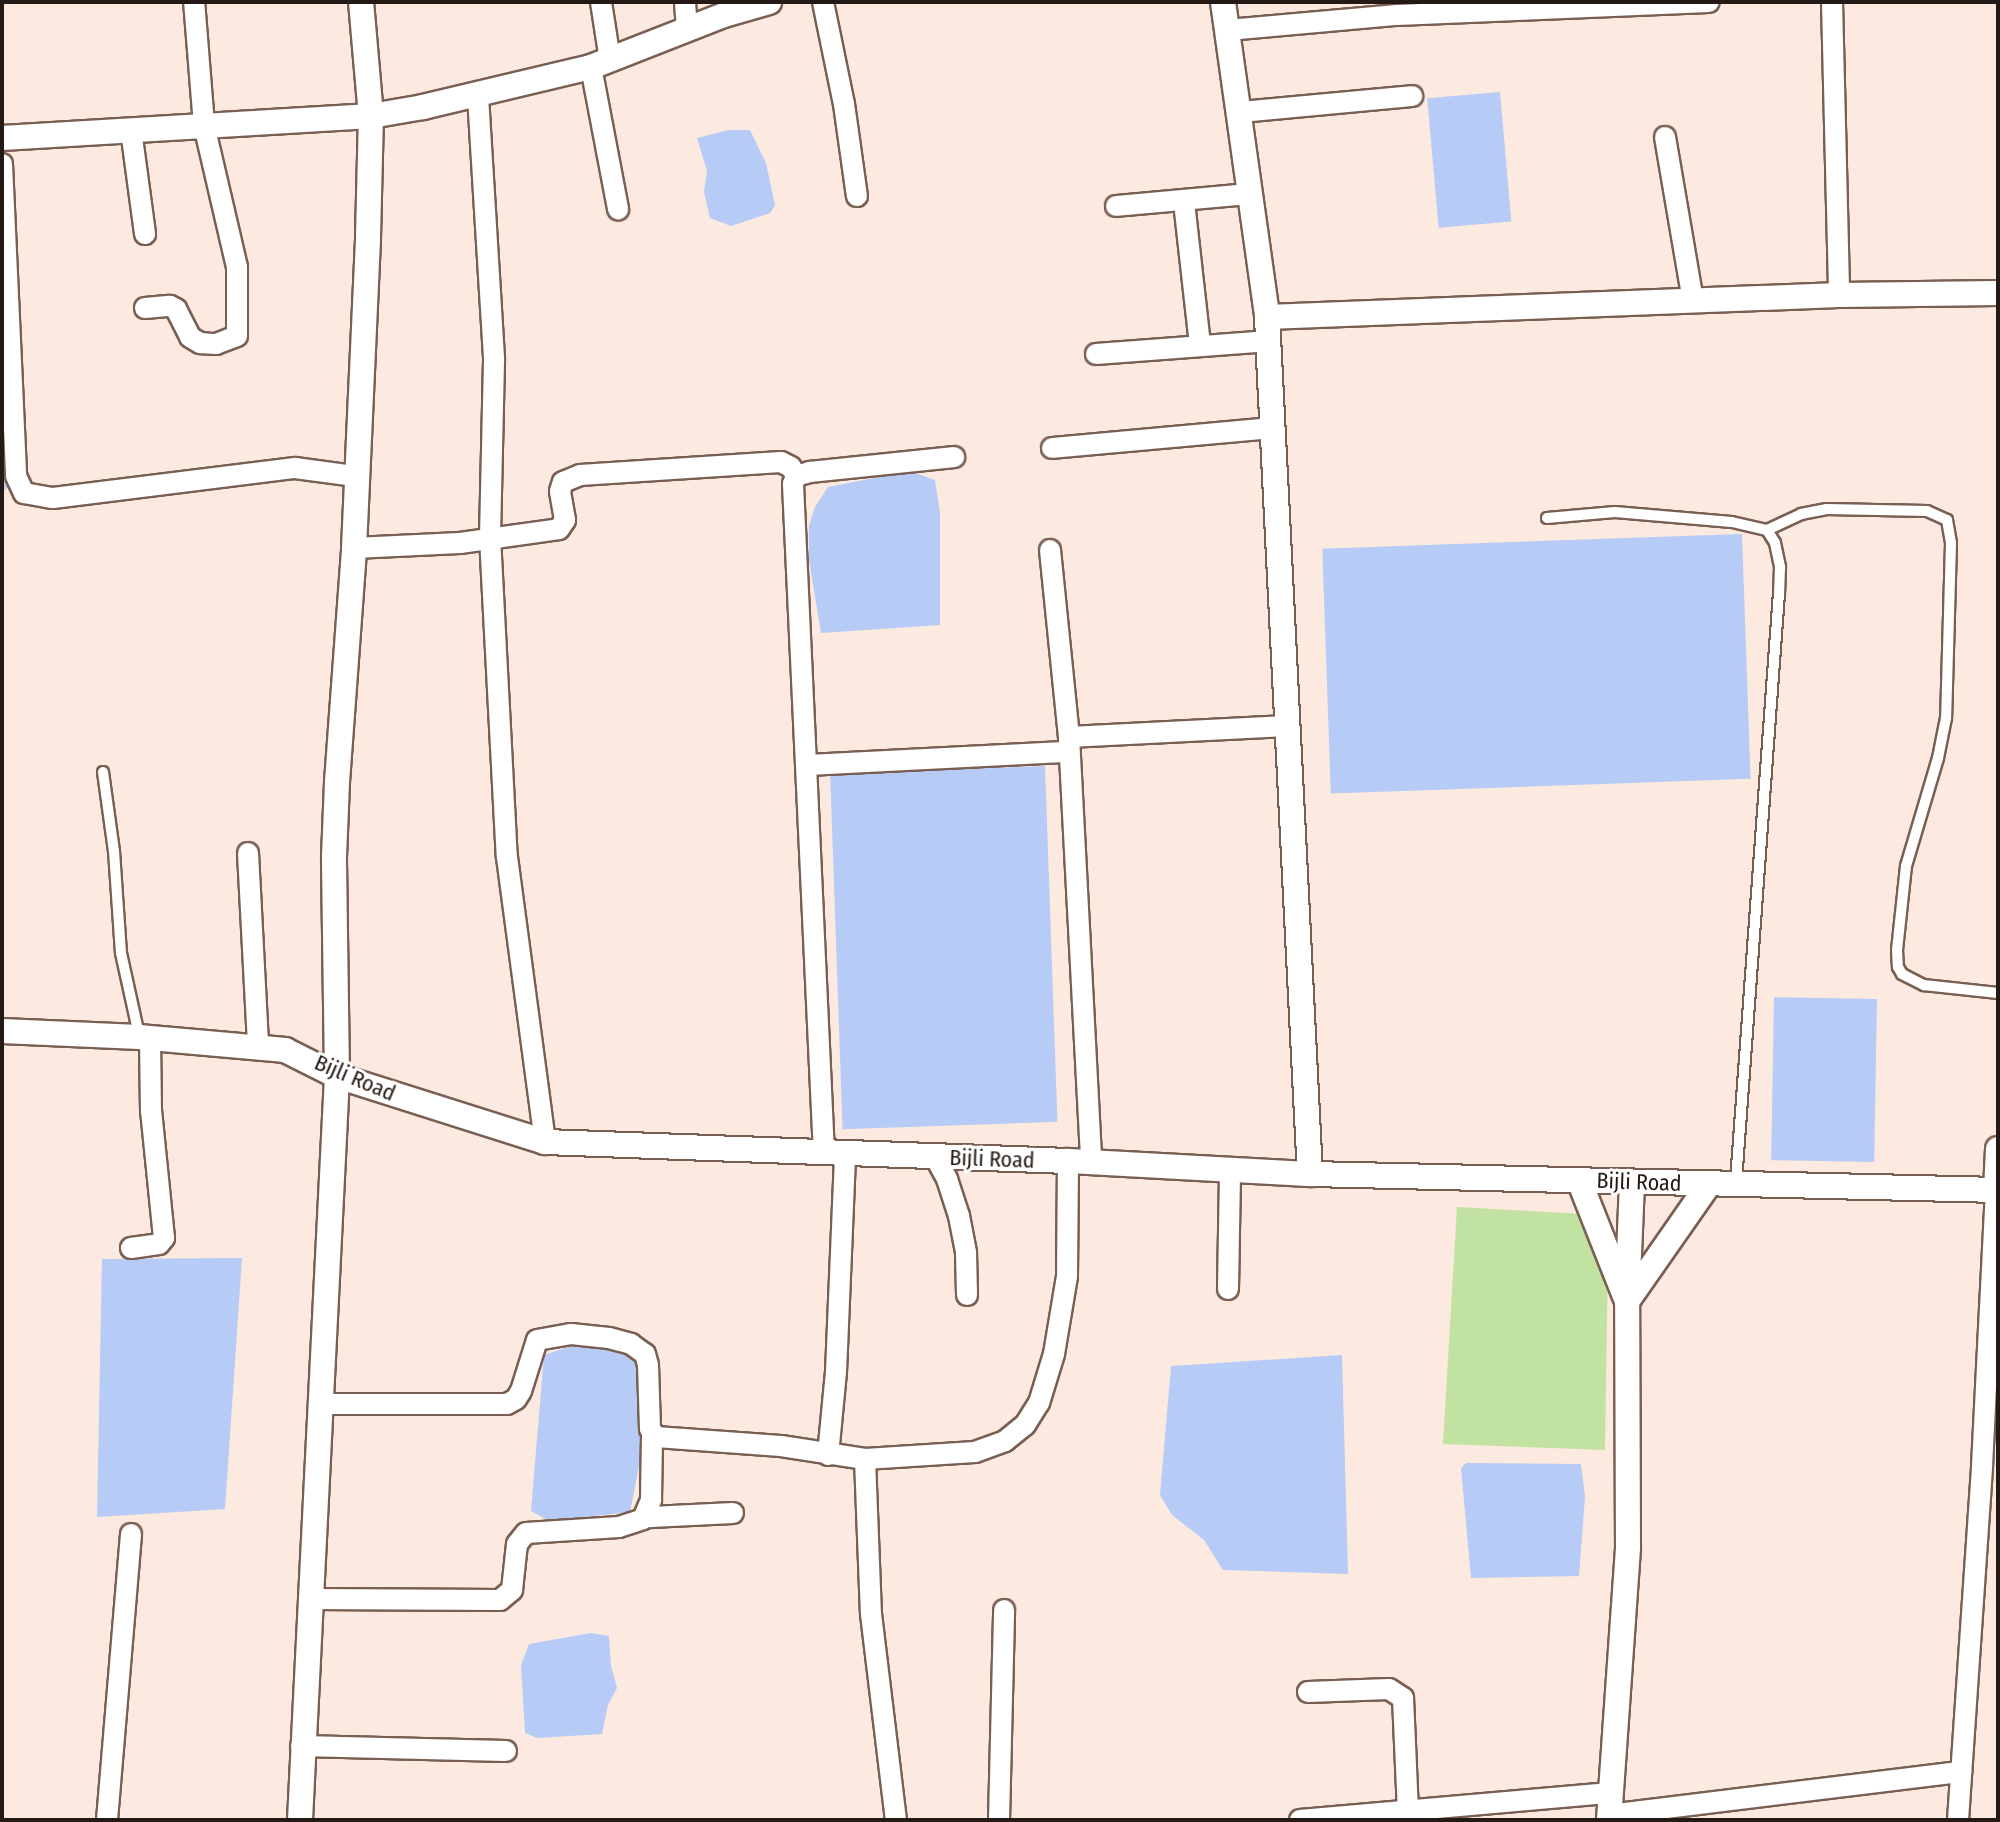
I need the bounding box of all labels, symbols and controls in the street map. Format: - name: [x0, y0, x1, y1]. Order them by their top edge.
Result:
- street label: Bijli Road: [311, 1049, 399, 1107]
- street label: Bijli Road: [949, 1144, 1035, 1174]
- street label: Bijli Road: [1596, 1167, 1682, 1197]

